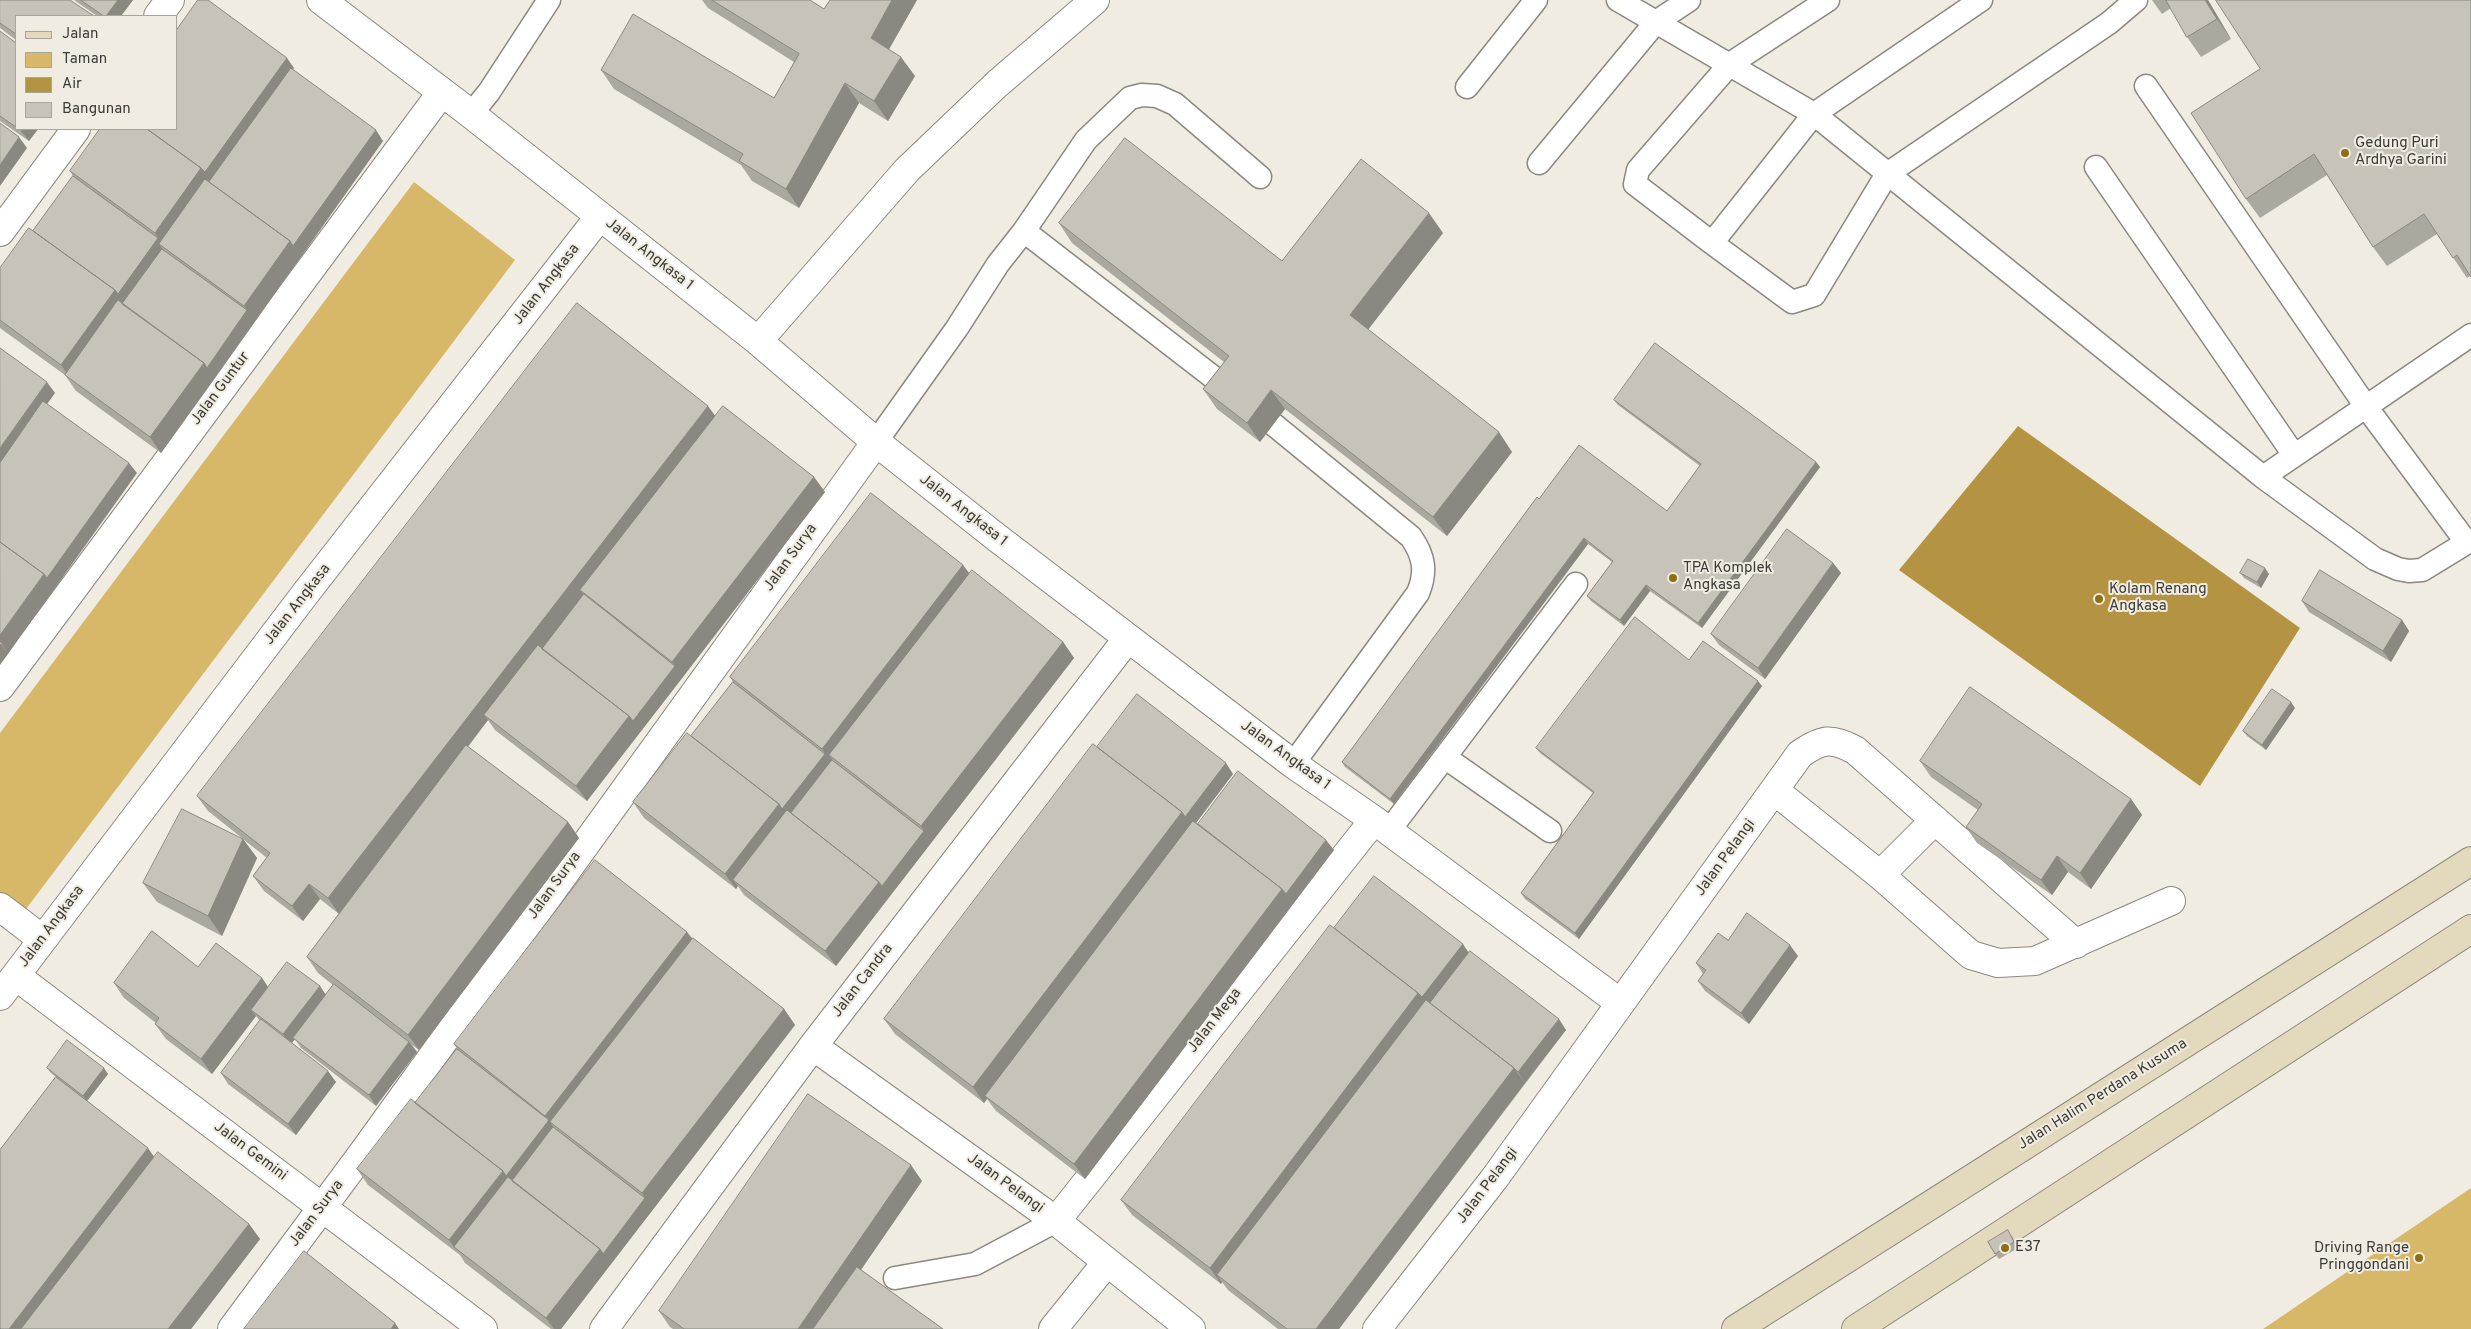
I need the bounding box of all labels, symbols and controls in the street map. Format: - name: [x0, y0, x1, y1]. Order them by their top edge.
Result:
- legend: [15, 15, 178, 130]
- text: Jalan: [62, 25, 99, 44]
- text: Taman: [62, 50, 107, 69]
- text: Air: [62, 75, 82, 94]
- text: Bangunan: [62, 100, 131, 119]
- place label: Gedung Puri Ardhya Garini: [2355, 135, 2447, 170]
- marker: Gedung Puri Ardhya Garini: [2339, 147, 2351, 159]
- street label: Jalan Angkasa 1: [601, 215, 697, 295]
- street label: Jalan Angkasa: [510, 241, 584, 329]
- street label: Jalan Guntur: [188, 349, 254, 429]
- street label: Jalan Angkasa 1: [915, 471, 1011, 551]
- street label: Jalan Surya: [760, 521, 822, 595]
- place label: TPA Komplek Angkasa: [1683, 560, 1772, 595]
- street label: Jalan Angkasa: [261, 561, 335, 649]
- marker: TPA Komplek Angkasa: [1667, 572, 1679, 584]
- place label: Kolam Renang Angkasa: [2109, 581, 2207, 616]
- marker: Kolam Renang Angkasa: [2093, 593, 2105, 605]
- street label: Jalan Angkasa 1: [1237, 717, 1333, 795]
- street label: Jalan Pelangi: [1692, 816, 1760, 900]
- street label: Jalan Surya: [524, 849, 586, 923]
- street label: Jalan Angkasa: [15, 883, 89, 971]
- street label: Jalan Candra: [829, 941, 897, 1021]
- street label: Jalan Mega: [1184, 985, 1246, 1057]
- street label: Jalan Halim Perdana Kusuma: [2015, 1035, 2191, 1155]
- street label: Jalan Gemini: [210, 1119, 290, 1185]
- street label: Jalan Pelangi: [1454, 1144, 1522, 1228]
- street label: Jalan Pelangi: [963, 1150, 1047, 1218]
- street label: Jalan Surya: [286, 1177, 348, 1251]
- place label: E37: [2015, 1239, 2041, 1257]
- place label: Driving Range Pringgondani: [2314, 1240, 2409, 1275]
- marker: E37: [1999, 1242, 2011, 1254]
- marker: Driving Range Pringgondani: [2413, 1252, 2425, 1264]

